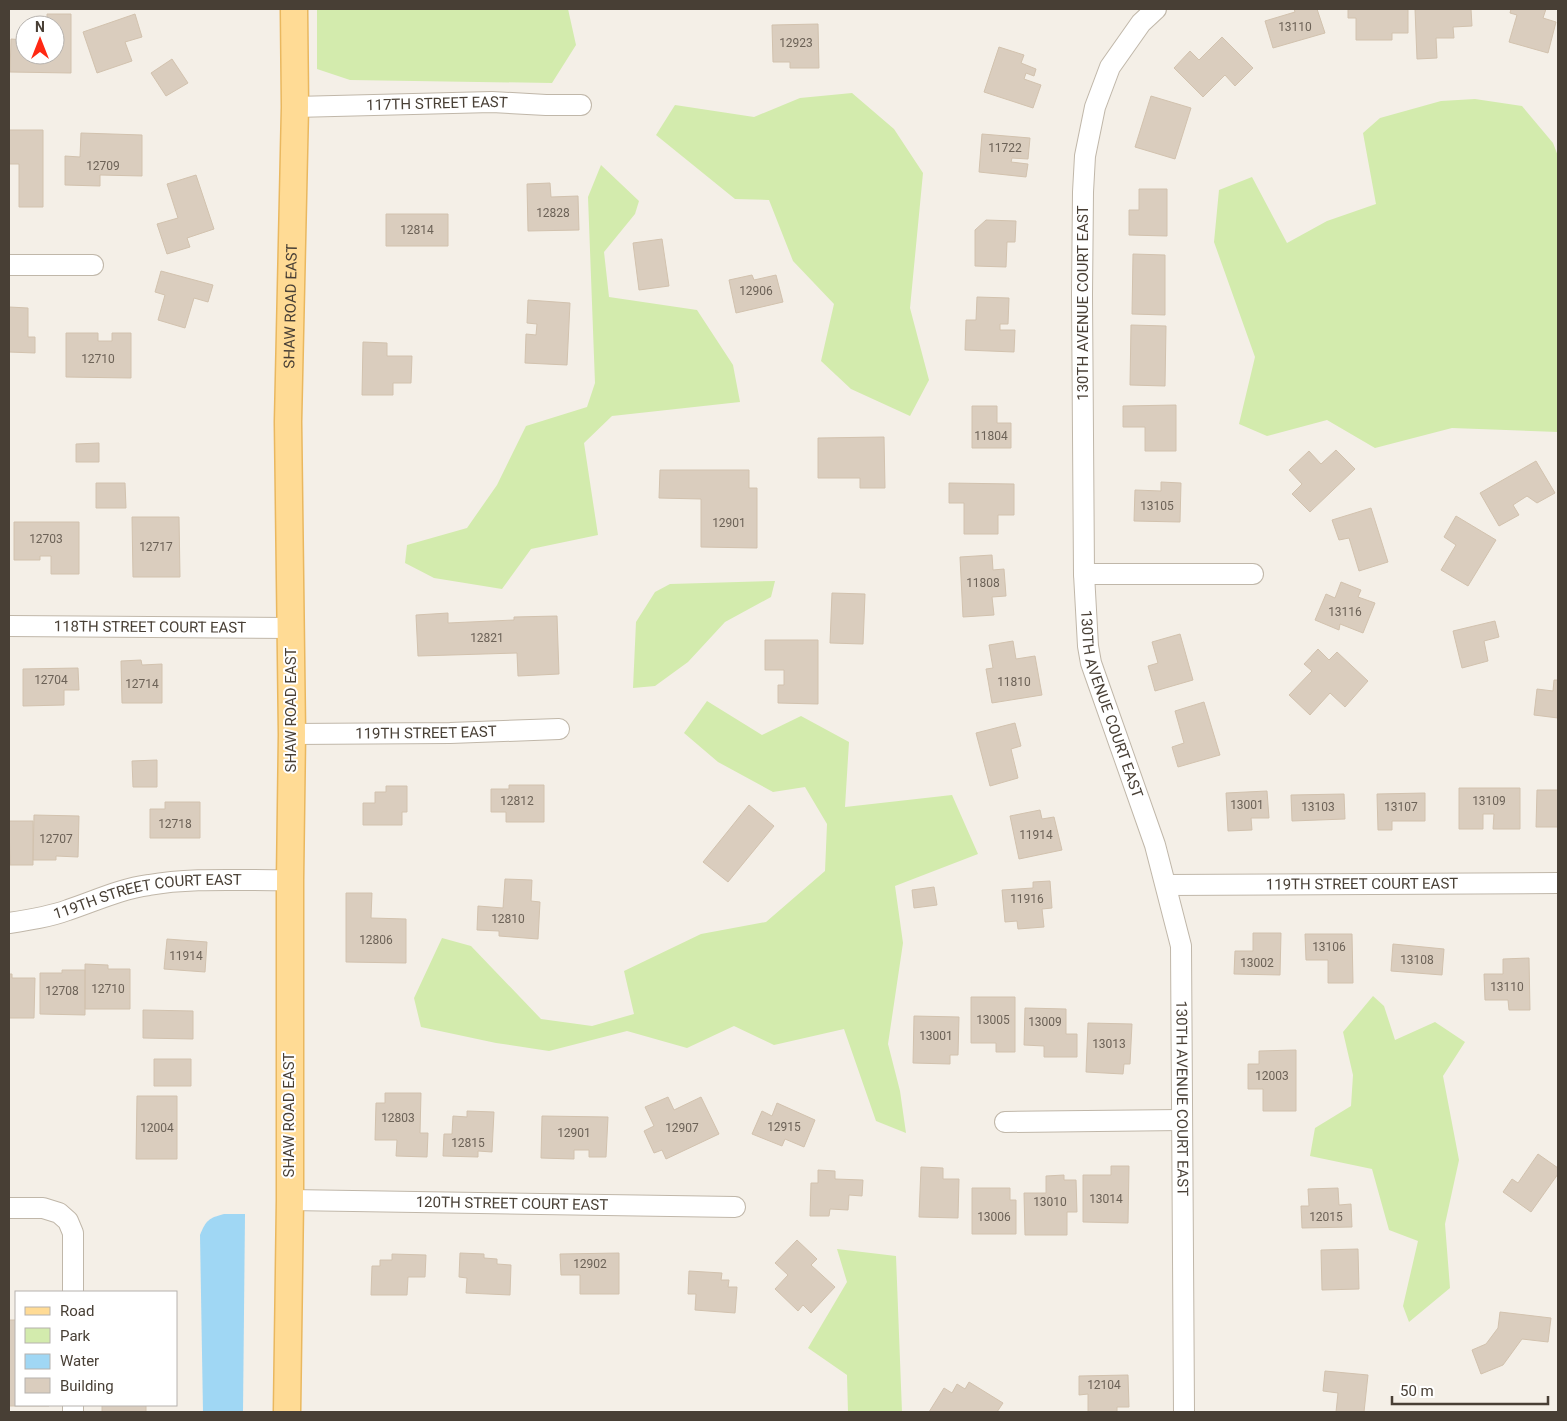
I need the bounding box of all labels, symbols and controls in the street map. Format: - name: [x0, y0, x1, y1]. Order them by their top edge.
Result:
- north arrow: [15, 15, 65, 65]
- text: N: [35, 19, 45, 35]
- house number: 13110: [1278, 20, 1312, 34]
- house number: 12923: [779, 36, 813, 50]
- street label: 117TH STREET EAST: [366, 93, 508, 114]
- house number: 11722: [988, 141, 1022, 155]
- house number: 12709: [86, 159, 120, 173]
- street label: 130TH AVENUE COURT EAST: [1074, 205, 1092, 401]
- house number: 12828: [536, 206, 570, 220]
- house number: 12814: [400, 223, 434, 237]
- street label: SHAW ROAD EAST: [280, 243, 301, 369]
- house number: 12906: [739, 284, 773, 298]
- house number: 12710: [81, 352, 115, 366]
- house number: 11804: [974, 429, 1008, 443]
- house number: 13105: [1140, 499, 1174, 513]
- house number: 12901: [712, 516, 746, 530]
- house number: 12703: [29, 532, 63, 546]
- house number: 12717: [139, 540, 173, 554]
- house number: 11808: [966, 576, 1000, 590]
- house number: 13116: [1328, 605, 1362, 619]
- street label: 130TH AVENUE COURT EAST: [1077, 609, 1147, 800]
- street label: 118TH STREET COURT EAST: [54, 617, 246, 637]
- house number: 12821: [470, 631, 504, 645]
- street label: SHAW ROAD EAST: [282, 647, 300, 772]
- house number: 12704: [34, 673, 68, 687]
- house number: 11810: [997, 675, 1031, 689]
- house number: 12714: [125, 677, 159, 691]
- street label: 119TH STREET EAST: [355, 722, 497, 743]
- house number: 12812: [500, 794, 534, 808]
- house number: 13109: [1472, 794, 1506, 808]
- house number: 13001: [1230, 798, 1264, 812]
- house number: 13103: [1301, 800, 1335, 814]
- house number: 13107: [1384, 800, 1418, 814]
- house number: 12718: [158, 817, 192, 831]
- house number: 11914: [1019, 828, 1053, 842]
- house number: 12707: [39, 832, 73, 846]
- street label: 119TH STREET COURT EAST: [51, 871, 242, 923]
- street label: 119TH STREET COURT EAST: [1266, 875, 1458, 893]
- house number: 11916: [1010, 892, 1044, 906]
- house number: 12810: [491, 912, 525, 926]
- house number: 12806: [359, 933, 393, 947]
- house number: 13106: [1312, 940, 1346, 954]
- house number: 11914: [169, 949, 203, 963]
- house number: 13108: [1400, 953, 1434, 967]
- house number: 13002: [1240, 956, 1274, 970]
- house number: 13110: [1490, 980, 1524, 994]
- house number: 12710: [91, 982, 125, 996]
- house number: 12708: [45, 984, 79, 998]
- street label: 130TH AVENUE COURT EAST: [1172, 1000, 1192, 1196]
- house number: 13005: [976, 1013, 1010, 1027]
- house number: 13009: [1028, 1015, 1062, 1029]
- house number: 13001: [919, 1029, 953, 1043]
- house number: 13013: [1092, 1037, 1126, 1051]
- street label: SHAW ROAD EAST: [280, 1052, 298, 1177]
- house number: 12003: [1255, 1069, 1289, 1083]
- house number: 12803: [381, 1111, 415, 1125]
- house number: 12915: [767, 1120, 801, 1134]
- house number: 12004: [140, 1121, 174, 1135]
- house number: 12907: [665, 1121, 699, 1135]
- house number: 12901: [557, 1126, 591, 1140]
- house number: 12815: [451, 1136, 485, 1150]
- house number: 13014: [1089, 1192, 1123, 1206]
- street label: 120TH STREET COURT EAST: [416, 1193, 608, 1214]
- house number: 13010: [1033, 1195, 1067, 1209]
- house number: 13006: [977, 1210, 1011, 1224]
- house number: 12015: [1309, 1210, 1343, 1224]
- house number: 12902: [573, 1257, 607, 1271]
- legend: [15, 1291, 178, 1406]
- text: Road: [60, 1302, 94, 1320]
- text: Park: [60, 1327, 91, 1345]
- text: Water: [60, 1352, 99, 1370]
- scale bar: [1392, 1374, 1548, 1406]
- text: Building: [60, 1377, 114, 1395]
- house number: 12104: [1087, 1378, 1121, 1392]
- text: 50 m: [1400, 1382, 1434, 1400]

